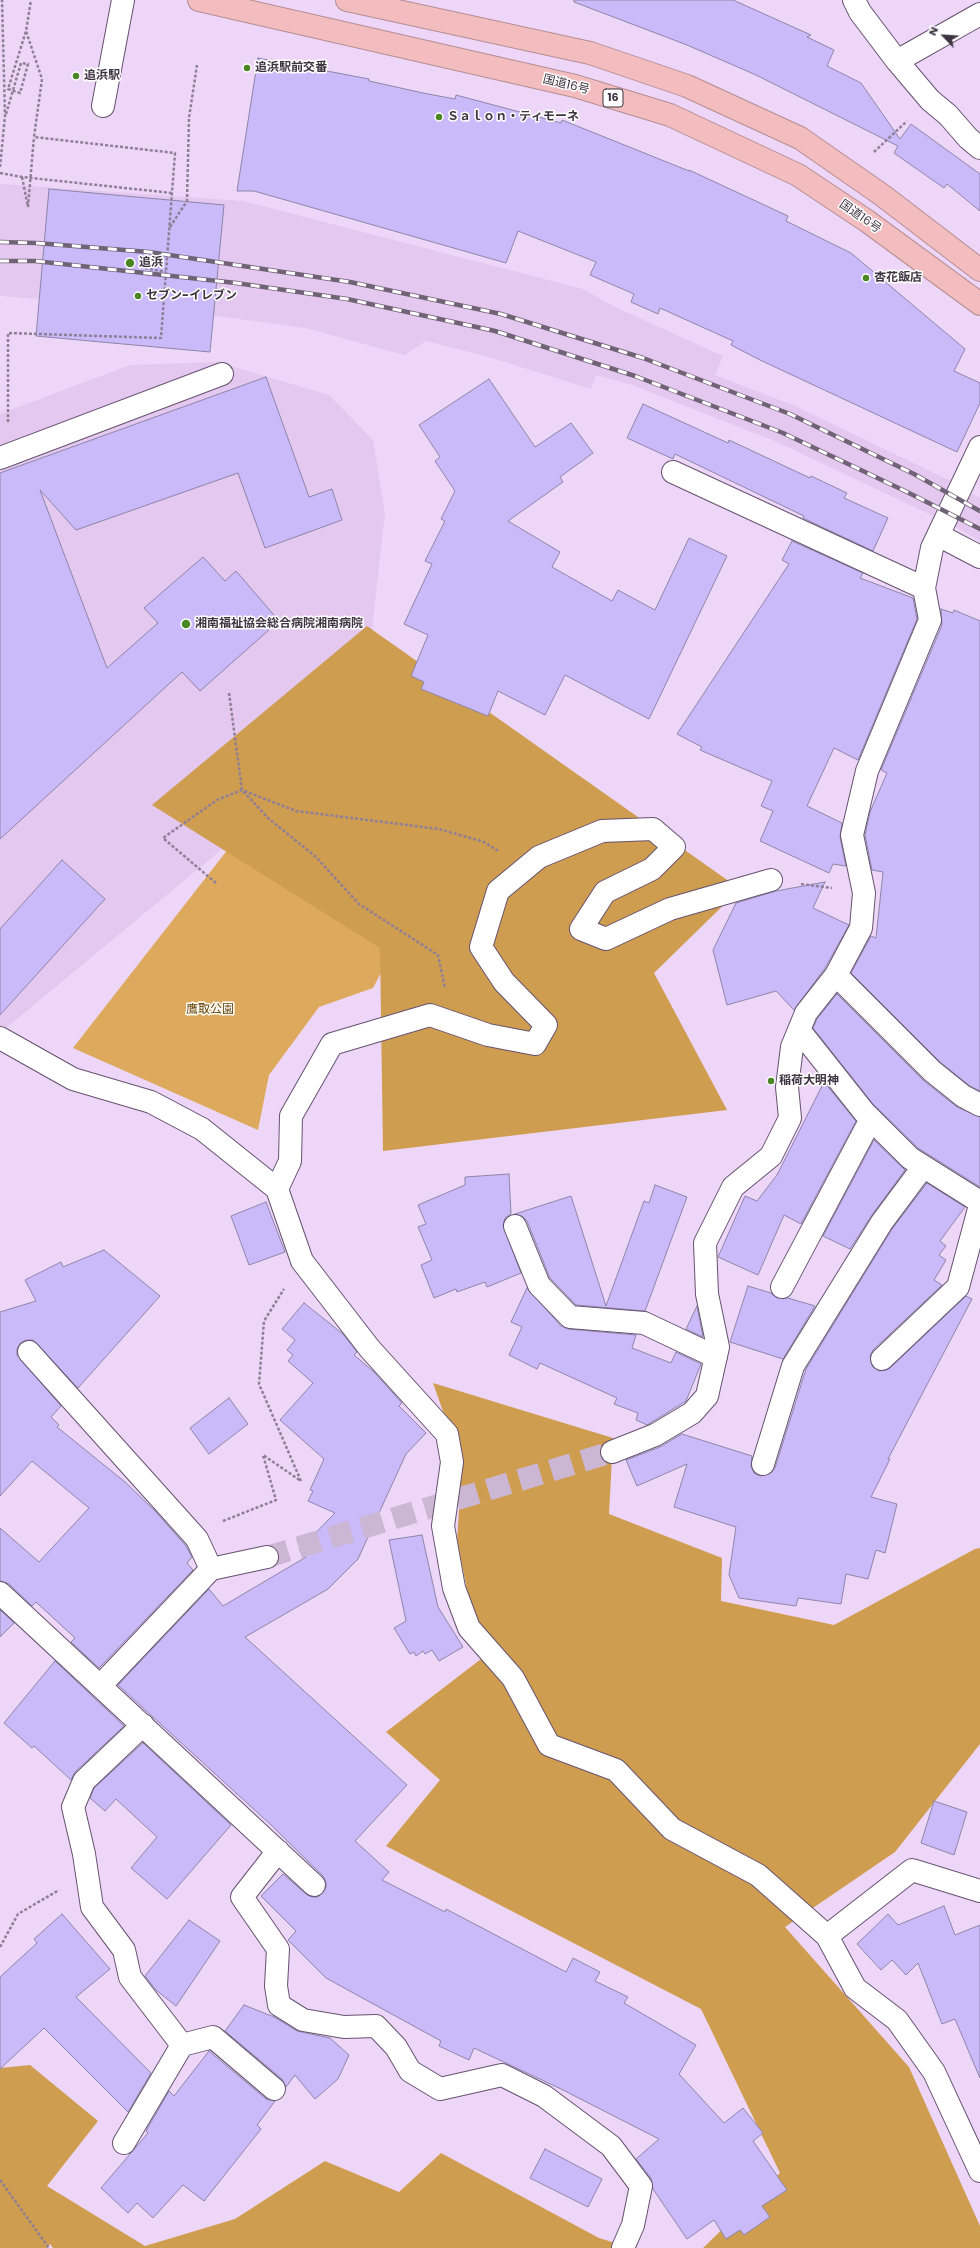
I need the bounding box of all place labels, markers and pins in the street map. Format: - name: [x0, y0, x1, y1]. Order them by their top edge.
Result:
- place label: 追浜駅前交番: [255, 61, 327, 75]
- marker: 追浜駅前交番: [242, 63, 252, 73]
- place label: 追浜駅: [84, 69, 120, 83]
- marker: 追浜駅: [71, 71, 81, 81]
- place label: Ｓａｌｏｎ・ティモーネ: [447, 110, 579, 124]
- marker: Ｓａｌｏｎ・ティモーネ: [434, 112, 444, 122]
- place label: 追浜: [139, 256, 163, 270]
- marker: 追浜: [124, 257, 136, 269]
- place label: 杏花飯店: [874, 271, 922, 285]
- marker: 杏花飯店: [861, 273, 871, 283]
- place label: セブン-イレブン: [146, 289, 237, 303]
- marker: セブン-イレブン: [133, 291, 143, 301]
- place label: 湘南福祉協会総合病院湘南病院: [195, 617, 363, 631]
- marker: 湘南福祉協会総合病院湘南病院: [180, 618, 192, 630]
- place label: 稲荷大明神: [779, 1074, 839, 1088]
- marker: 稲荷大明神: [766, 1076, 776, 1086]

